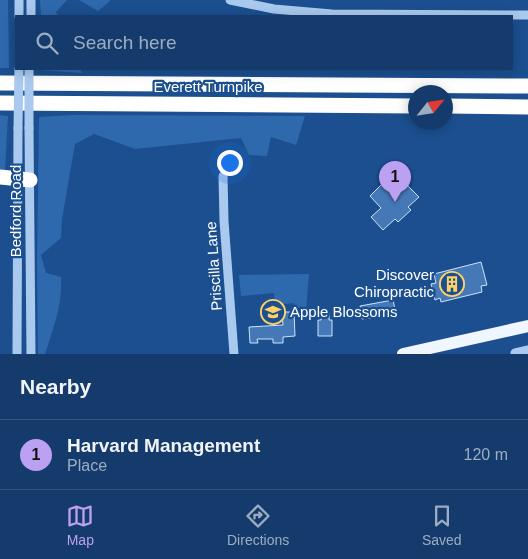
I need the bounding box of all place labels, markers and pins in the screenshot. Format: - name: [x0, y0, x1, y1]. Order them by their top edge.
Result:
- pin: 1: [379, 161, 411, 202]
- place label: Discover Chiropractic: [354, 266, 434, 300]
- building icon: Discover Chiropractic: [439, 271, 465, 297]
- school or university icon: Apple Blossoms: [260, 299, 286, 325]
- place label: Apple Blossoms: [290, 303, 398, 320]

